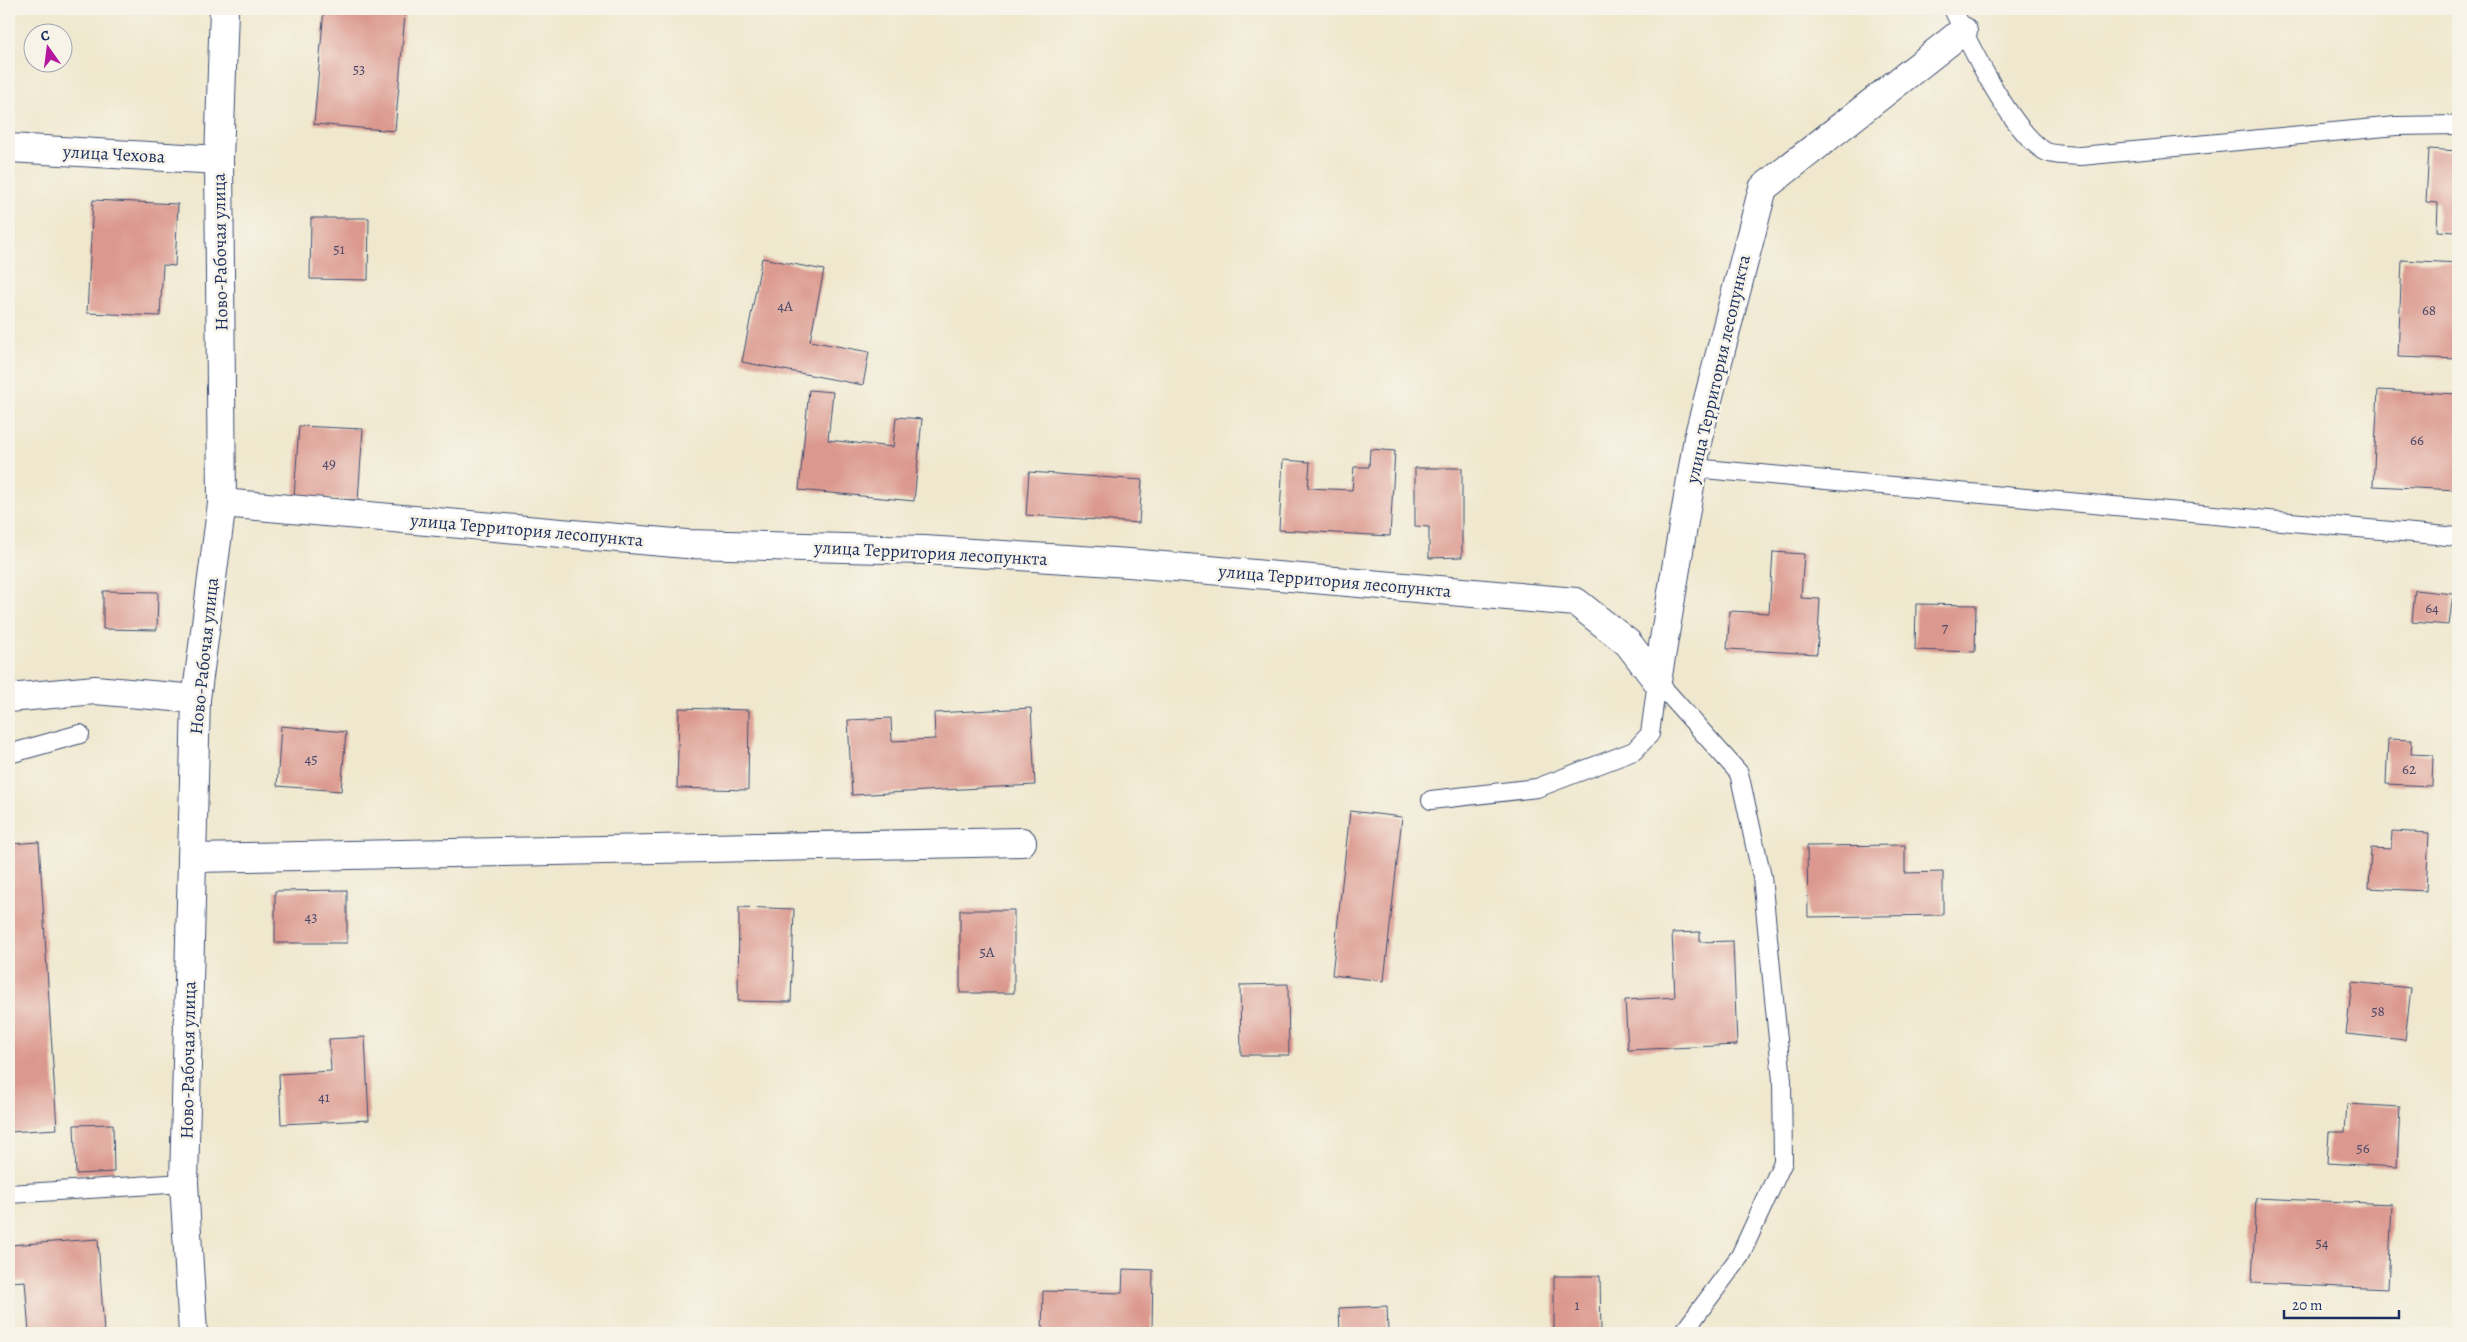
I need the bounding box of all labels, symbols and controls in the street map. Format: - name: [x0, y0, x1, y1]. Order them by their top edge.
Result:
- north arrow: [22, 22, 72, 72]
- text: С: [38, 26, 52, 46]
- house number: 53: [353, 59, 365, 79]
- street label: улица Чехова: [61, 139, 166, 169]
- street label: Ново-Рабочая улица: [207, 172, 233, 331]
- house number: 51: [333, 239, 345, 259]
- street label: улица Территория лесопункта: [1680, 252, 1756, 486]
- house number: 4А: [777, 296, 793, 316]
- house number: 68: [2422, 300, 2436, 320]
- house number: 66: [2410, 430, 2424, 450]
- house number: 49: [322, 453, 336, 473]
- street label: улица Территория лесопункта: [409, 508, 645, 552]
- street label: улица Территория лесопункта: [813, 535, 1049, 571]
- street label: улица Территория лесопункта: [1217, 559, 1453, 603]
- street label: Ново-Рабочая улица: [184, 576, 224, 736]
- house number: 64: [2425, 598, 2439, 618]
- house number: 7: [1942, 618, 1949, 638]
- house number: 45: [304, 749, 318, 769]
- house number: 62: [2402, 759, 2416, 779]
- house number: 43: [304, 907, 318, 927]
- house number: 5А: [979, 942, 995, 962]
- street label: Ново-Рабочая улица: [175, 980, 201, 1139]
- house number: 58: [2371, 1001, 2385, 1021]
- house number: 41: [318, 1087, 330, 1107]
- house number: 56: [2356, 1138, 2370, 1158]
- house number: 54: [2315, 1233, 2329, 1253]
- scale bar: [2284, 1287, 2400, 1319]
- house number: 1: [1574, 1295, 1580, 1315]
- text: 20 m: [2292, 1295, 2323, 1315]

